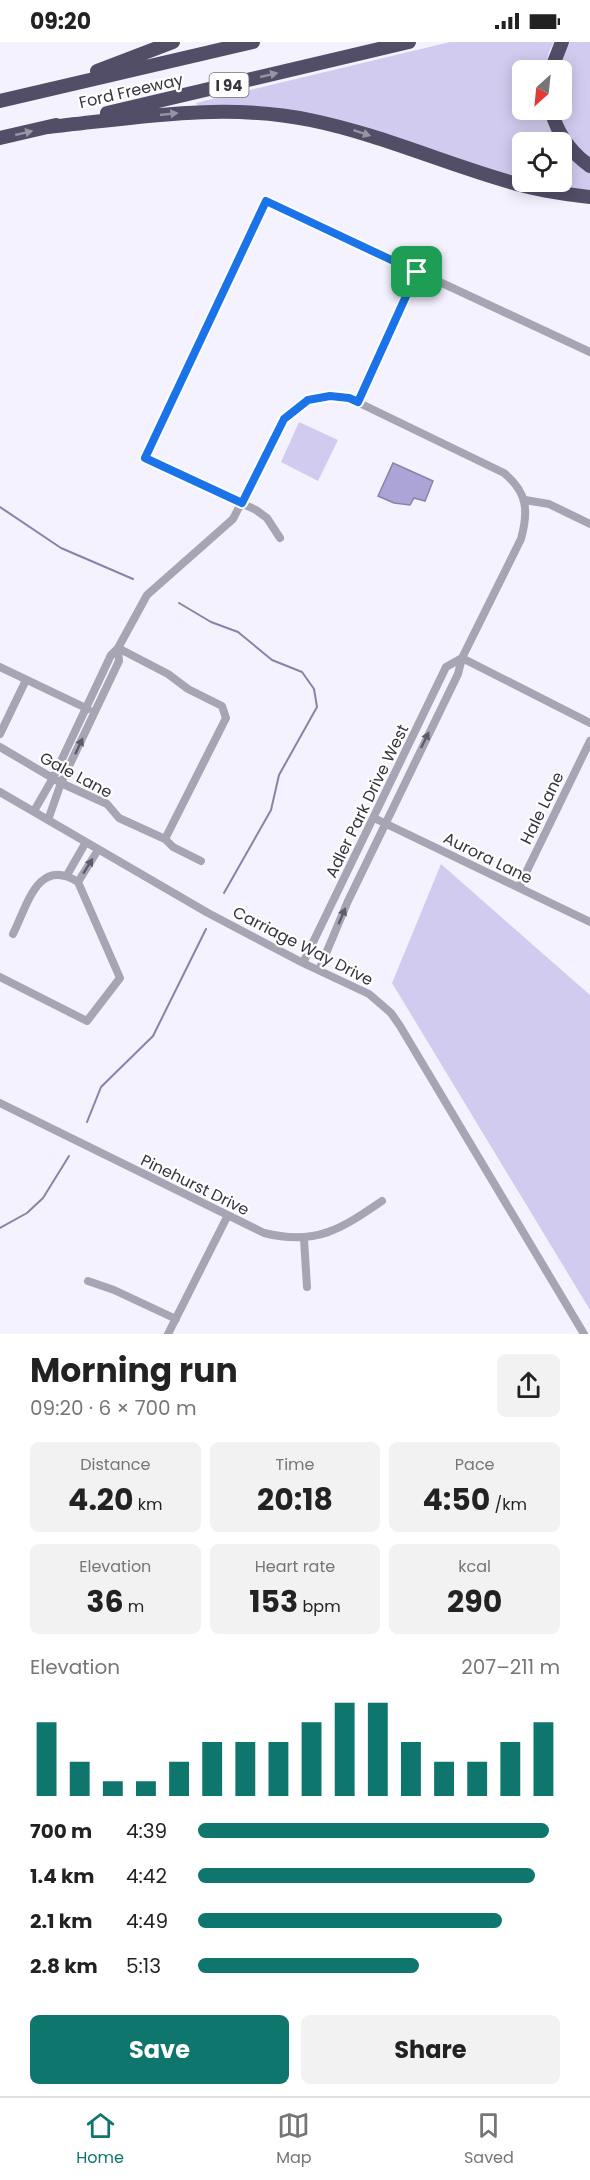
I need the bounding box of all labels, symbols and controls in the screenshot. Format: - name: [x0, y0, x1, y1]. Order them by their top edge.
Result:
- text: 09:20: [30, 6, 91, 37]
- north arrow: [512, 60, 572, 120]
- map controls: [512, 60, 572, 192]
- street label: Ford Freeway: [77, 68, 185, 114]
- one-way arrow: [260, 70, 279, 79]
- road number: I 94: [210, 73, 248, 97]
- one-way arrow: [160, 109, 179, 119]
- one-way arrow: [15, 127, 33, 137]
- one-way arrow: [353, 129, 371, 139]
- button: locate: [512, 132, 572, 192]
- pin: [391, 246, 442, 297]
- icon: arrive: [400, 255, 433, 288]
- street label: Adler Park Drive West: [320, 720, 414, 882]
- one-way arrow: [421, 732, 430, 749]
- one-way arrow: [74, 738, 83, 755]
- street label: Gale Lane: [36, 746, 116, 804]
- street label: Hale Lane: [515, 768, 569, 848]
- street label: Aurora Lane: [440, 827, 536, 889]
- one-way arrow: [82, 858, 93, 874]
- street label: Carriage Way Drive: [229, 901, 377, 991]
- one-way arrow: [337, 907, 347, 925]
- street label: Pinehurst Drive: [137, 1149, 253, 1221]
- text: Morning run: [30, 1347, 238, 1394]
- button: share: [497, 1354, 560, 1417]
- text: 09:20 · 6 × 700 m: [30, 1394, 197, 1422]
- text: Distance: [80, 1453, 150, 1476]
- text: Time: [275, 1453, 314, 1476]
- text: Pace: [455, 1453, 495, 1476]
- text: 4.20: [68, 1478, 134, 1521]
- text: 20:18: [257, 1478, 333, 1521]
- text: 4:50: [422, 1478, 490, 1521]
- text: km: [134, 1493, 163, 1516]
- text: /km: [490, 1493, 527, 1516]
- text: Elevation: [79, 1555, 151, 1578]
- text: Heart rate: [255, 1555, 335, 1578]
- text: kcal: [458, 1555, 491, 1578]
- text: 36: [86, 1580, 124, 1623]
- text: 153: [249, 1580, 298, 1623]
- text: 290: [447, 1580, 502, 1623]
- text: m: [124, 1595, 144, 1618]
- text: bpm: [298, 1595, 341, 1618]
- text: Elevation: [30, 1653, 120, 1681]
- text: 207–211 m: [461, 1653, 560, 1681]
- text: 700 m: [30, 1817, 92, 1845]
- text: 4:39: [126, 1817, 167, 1845]
- text: 1.4 km: [30, 1862, 94, 1890]
- text: 4:42: [126, 1862, 167, 1890]
- text: 2.1 km: [30, 1907, 92, 1935]
- text: 4:49: [126, 1907, 168, 1935]
- text: 2.8 km: [30, 1952, 98, 1980]
- text: 5:13: [126, 1952, 161, 1980]
- button: Save: [30, 2015, 289, 2084]
- button: Share: [301, 2015, 560, 2084]
- tab: Home: [76, 2109, 124, 2170]
- tab: Map: [276, 2109, 312, 2170]
- tab: Saved: [464, 2109, 514, 2170]

